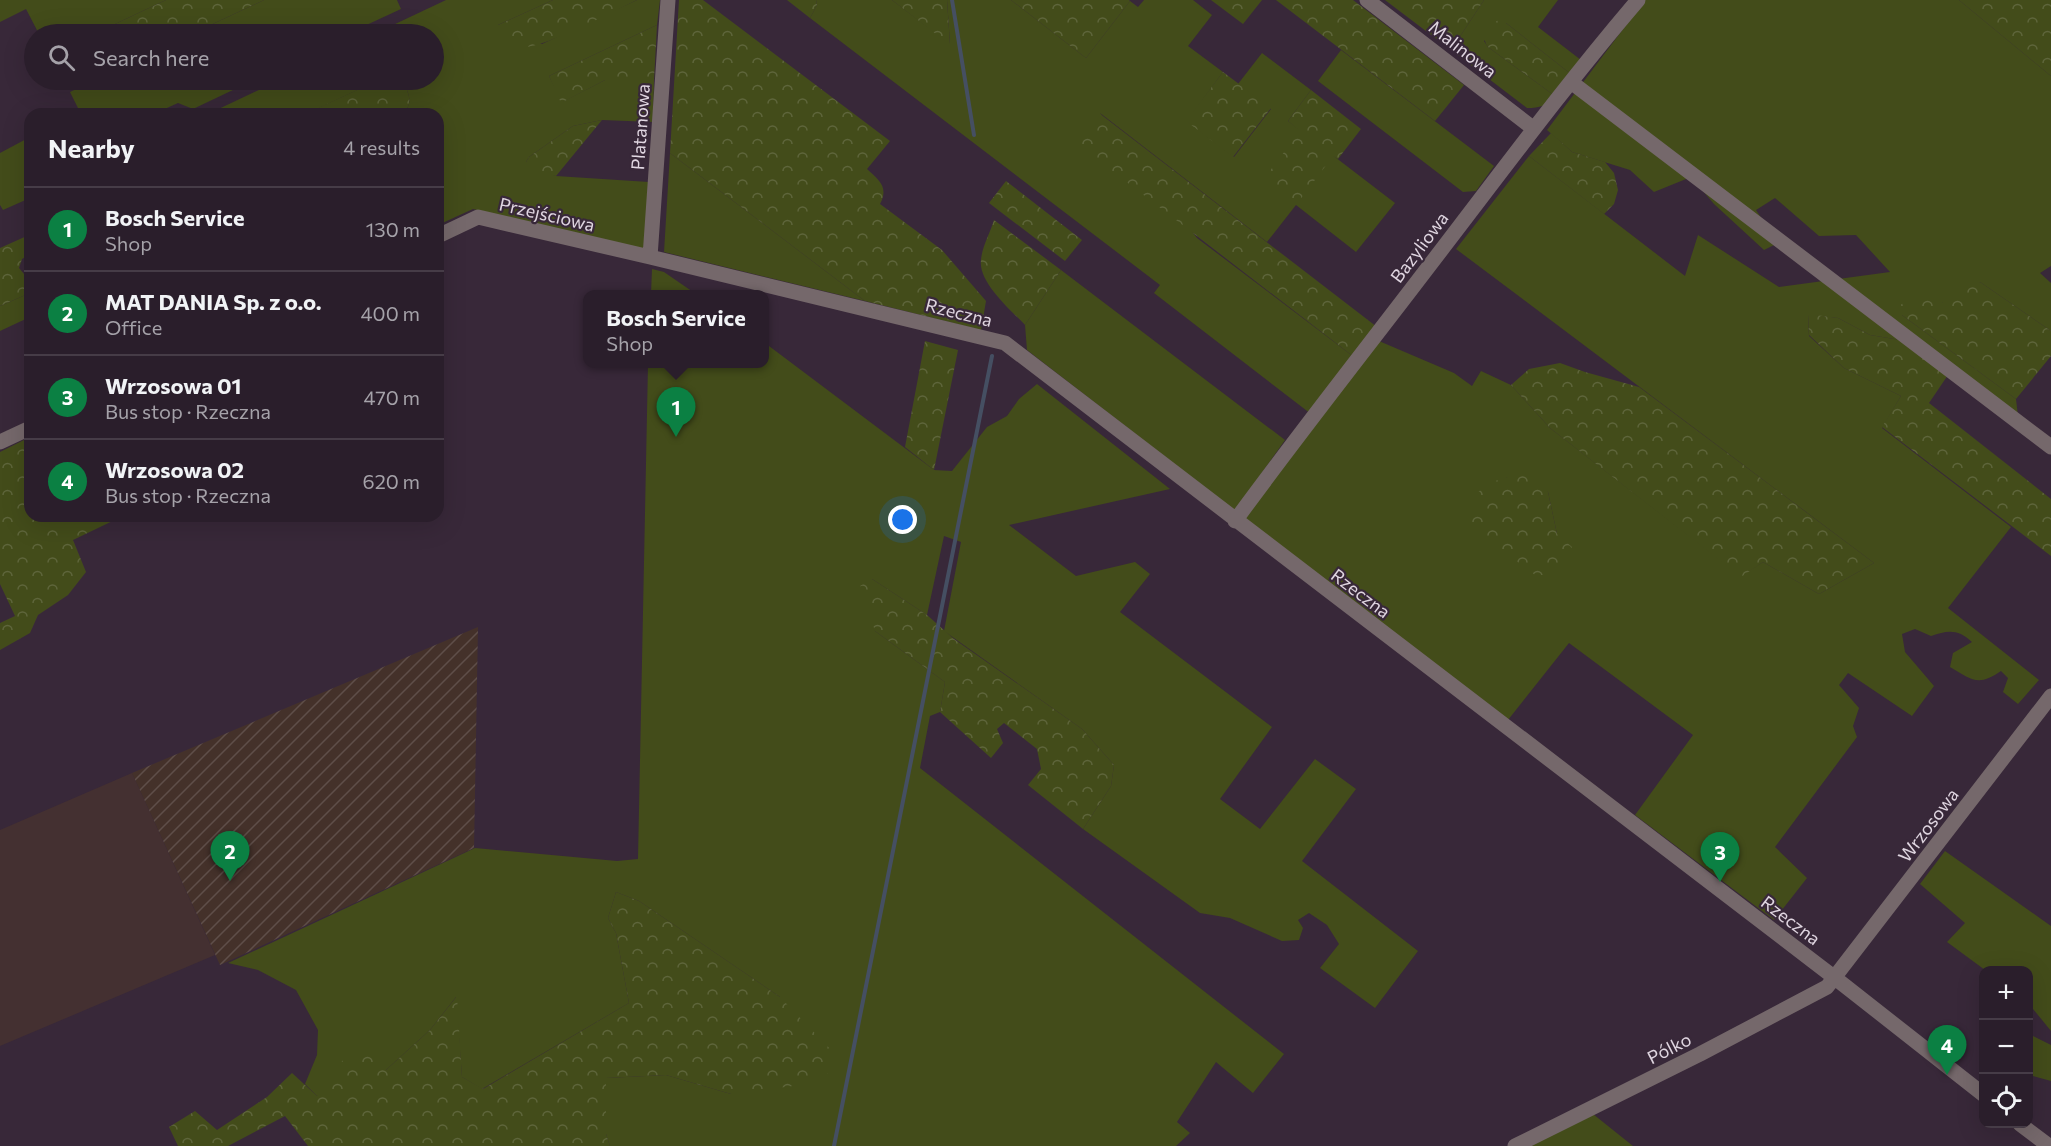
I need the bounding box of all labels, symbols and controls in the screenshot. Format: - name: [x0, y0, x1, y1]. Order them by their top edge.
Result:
- street label: Malinowa: [1425, 16, 1501, 82]
- search box: [24, 24, 444, 90]
- icon: search: [45, 41, 78, 74]
- text: Search here: [93, 44, 209, 71]
- street label: Platanowa: [626, 83, 654, 171]
- text: Nearby: [48, 132, 135, 163]
- text: 4 results: [343, 135, 420, 159]
- street label: Przejściowa: [497, 192, 597, 236]
- text: Bosch Service: [105, 204, 245, 231]
- street label: Bazyliowa: [1385, 207, 1453, 287]
- text: 1: [63, 217, 72, 241]
- text: 130 m: [366, 217, 420, 241]
- text: Shop: [105, 231, 152, 255]
- text: MAT DANIA Sp. z o.o.: [105, 288, 321, 315]
- popup: [583, 290, 769, 368]
- street label: Rzeczna: [923, 293, 995, 331]
- text: 2: [62, 301, 73, 325]
- text: 400 m: [361, 301, 420, 325]
- text: Bosch Service: [606, 304, 746, 331]
- text: Office: [105, 315, 162, 339]
- text: Shop: [606, 331, 653, 355]
- text: Wrzosowa 01: [105, 372, 242, 399]
- text: 3: [62, 385, 73, 409]
- text: 470 m: [364, 385, 420, 409]
- pin: 1: [656, 388, 696, 437]
- text: Bus stop · Rzeczna: [105, 399, 271, 423]
- text: Wrzosowa 02: [105, 456, 244, 483]
- text: 4: [61, 469, 74, 493]
- text: 620 m: [363, 469, 420, 493]
- text: Bus stop · Rzeczna: [105, 483, 271, 507]
- your location: [888, 505, 917, 534]
- street label: Rzeczna: [1327, 564, 1395, 622]
- street label: Wrzosowa: [1893, 784, 1963, 866]
- pin: 2: [210, 832, 250, 881]
- pin: 3: [1700, 832, 1740, 882]
- street label: Rzeczna: [1757, 891, 1825, 949]
- map controls: [1979, 966, 2033, 1128]
- button: +: [1979, 966, 2033, 1020]
- button: −: [1979, 1020, 2033, 1074]
- pin: 4: [1928, 1026, 1966, 1075]
- street label: Pólko: [1643, 1028, 1695, 1068]
- button: locate: [1979, 1074, 2033, 1128]

